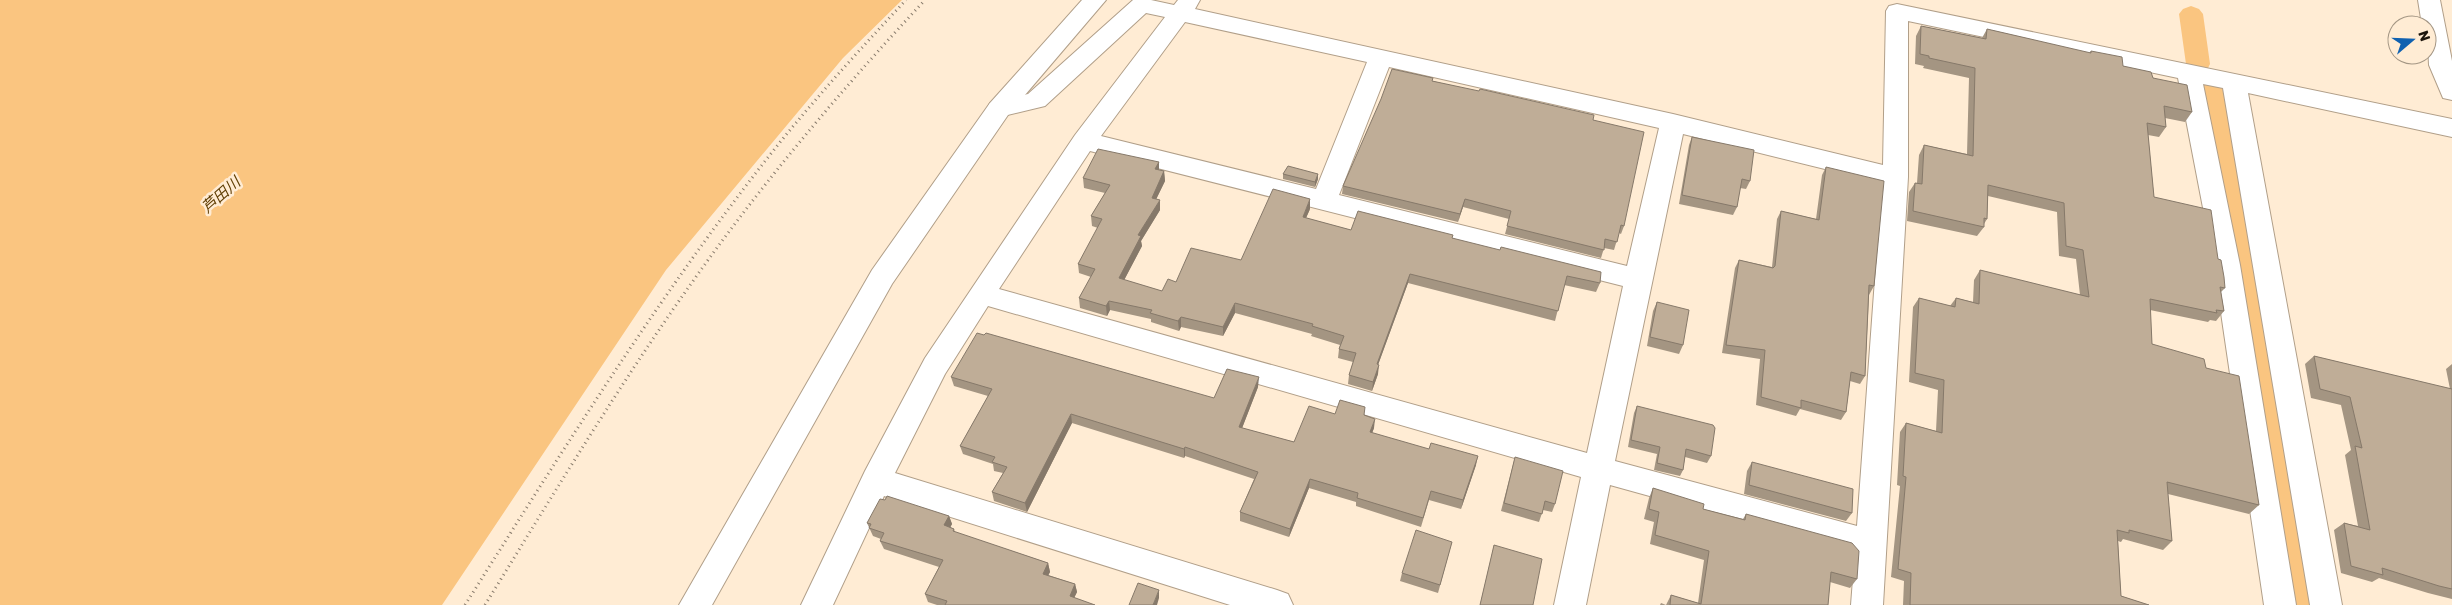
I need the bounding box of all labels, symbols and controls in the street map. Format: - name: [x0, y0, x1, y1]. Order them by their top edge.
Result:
- north arrow: [2387, 15, 2437, 65]
- text: N: [2414, 28, 2433, 43]
- water label: 芦田川: [198, 172, 245, 217]

